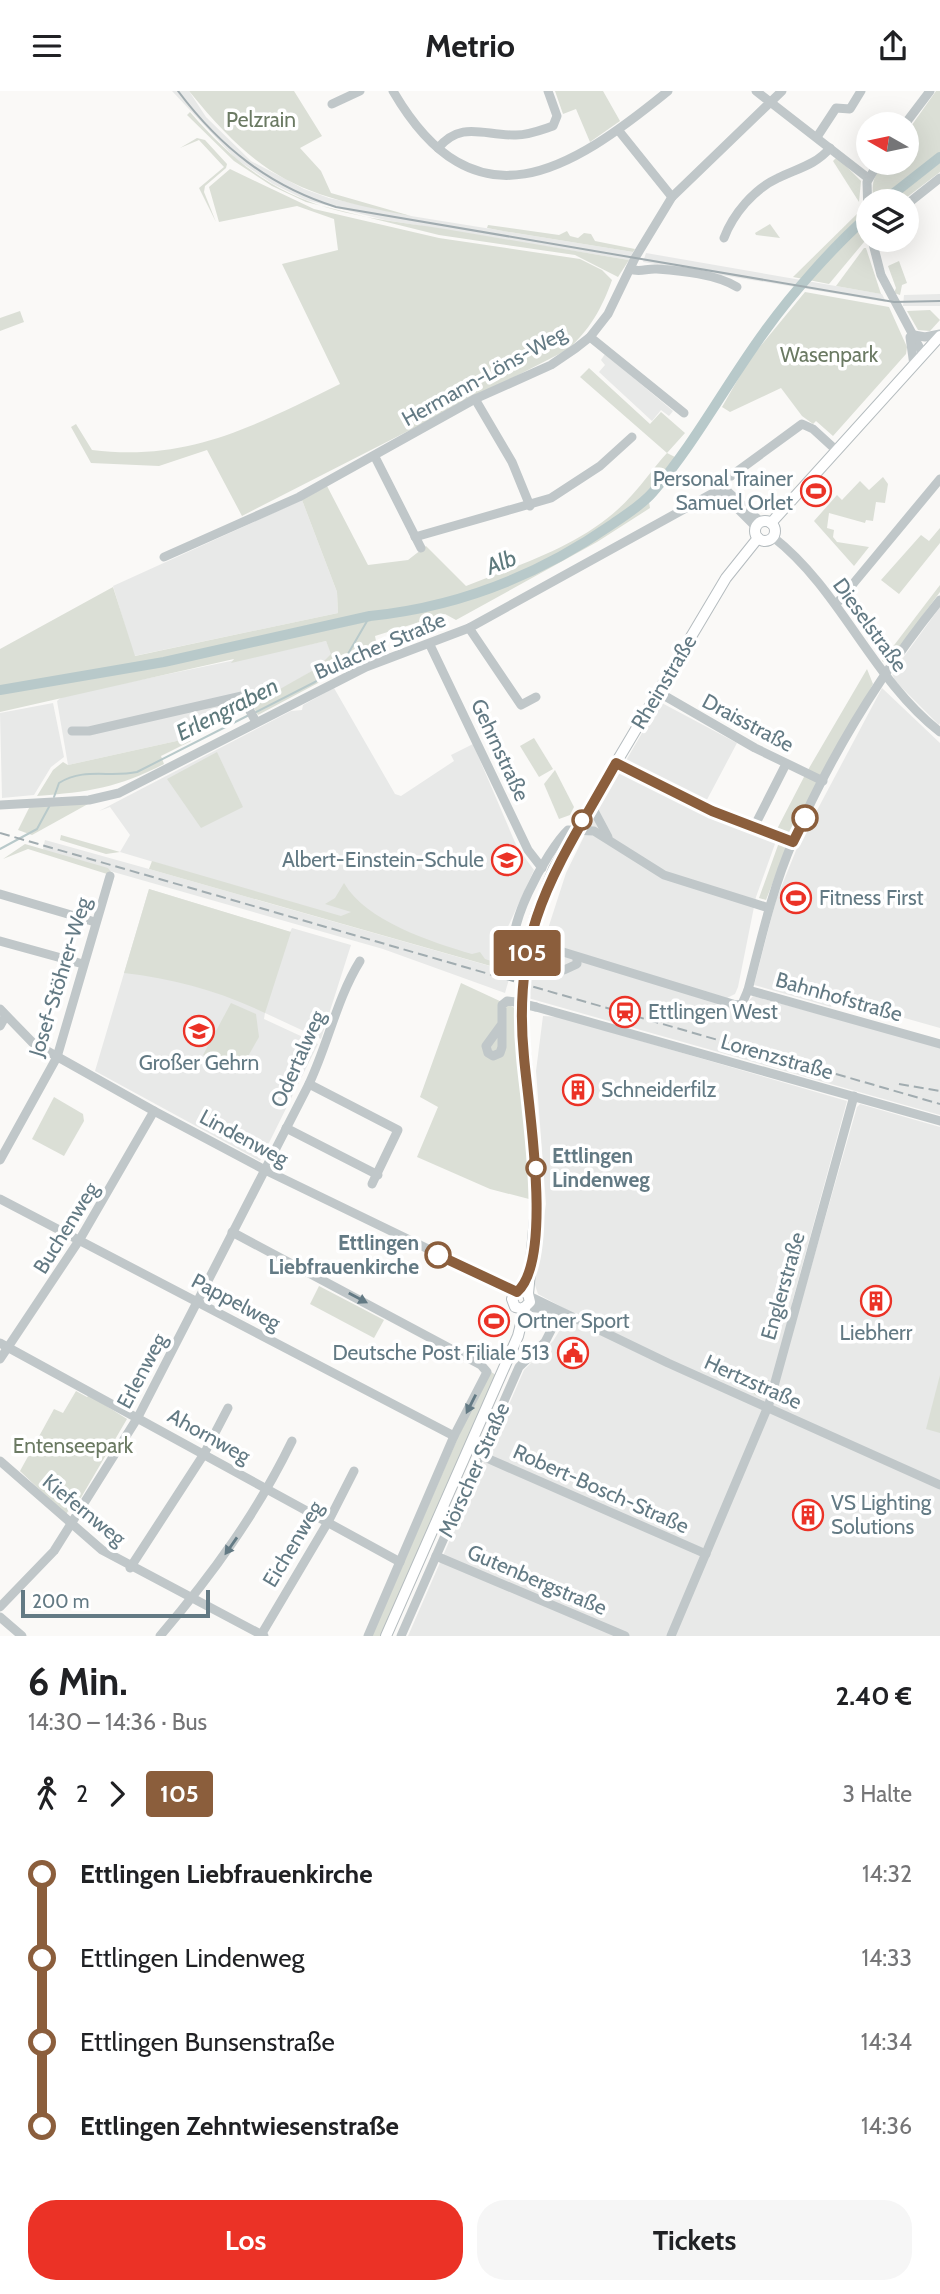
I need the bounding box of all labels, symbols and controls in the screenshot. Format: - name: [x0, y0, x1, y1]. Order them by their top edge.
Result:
- text: Metrio: [425, 26, 515, 65]
- icon: menu: [28, 27, 66, 65]
- icon: share: [874, 27, 912, 65]
- park label: Pelzrain: [226, 107, 296, 132]
- north arrow: [856, 112, 919, 175]
- map controls: [856, 112, 919, 252]
- button: layers: [856, 189, 919, 252]
- street label: Hermann-Löns-Weg: [397, 320, 571, 431]
- park label: Wasenpark: [780, 342, 879, 367]
- place label: Personal Trainer Samuel Orlet: [653, 466, 793, 515]
- sports icon: Personal Trainer Samuel Orlet: [799, 474, 833, 508]
- water label: Alb: [481, 543, 520, 581]
- street label: Dieselstraße: [828, 573, 913, 677]
- street label: Bulacher Straße: [311, 607, 449, 684]
- street label: Rheinstraße: [626, 630, 702, 734]
- water label: Erlengraben: [171, 671, 283, 747]
- street label: Draisstraße: [698, 688, 798, 757]
- street label: Gehrnstraße: [466, 695, 535, 805]
- unlabelled marker: [792, 805, 818, 831]
- unlabelled marker: [572, 810, 592, 830]
- school or university icon: Albert-Einstein-Schule: [490, 843, 524, 877]
- place label: Albert-Einstein-Schule: [282, 847, 484, 872]
- sports icon: Fitness First: [779, 881, 813, 915]
- place label: Fitness First: [819, 885, 924, 910]
- street label: Josef-Stöhrer-Weg: [23, 894, 96, 1061]
- line badge: 105: [487, 930, 567, 976]
- text: 105: [508, 938, 546, 967]
- street label: Bahnhofstraße: [773, 967, 906, 1027]
- station icon: Ettlingen West: [608, 995, 642, 1029]
- place label: Ettlingen West: [648, 999, 778, 1024]
- street label: Odertalweg: [265, 1006, 330, 1111]
- school or university icon: Großer Gehrn: [182, 1014, 216, 1048]
- street label: Lorenzstraße: [718, 1029, 836, 1085]
- place label: Großer Gehrn: [139, 1050, 259, 1075]
- building icon: Schneiderfilz: [561, 1073, 595, 1107]
- place label: Schneiderfilz: [601, 1077, 717, 1102]
- street label: Lindenweg: [196, 1104, 293, 1172]
- place label: Ettlingen Lindenweg: [552, 1143, 650, 1192]
- marker: Ettlingen Lindenweg: [526, 1158, 546, 1178]
- street label: Buchenweg: [28, 1177, 104, 1278]
- street label: Englerstraße: [755, 1229, 810, 1343]
- place label: Ettlingen Liebfrauenkirche: [269, 1230, 419, 1279]
- marker: Ettlingen Liebfrauenkirche: [425, 1242, 451, 1268]
- street label: Pappelweg: [187, 1268, 285, 1336]
- building icon: Liebherr: [859, 1284, 893, 1318]
- one-way arrow: [348, 1292, 368, 1304]
- sports icon: Ortner Sport: [477, 1304, 511, 1338]
- place label: Ortner Sport: [517, 1308, 630, 1333]
- place label: Liebherr: [840, 1320, 913, 1345]
- street label: Erlenweg: [111, 1328, 172, 1413]
- public building icon: Deutsche Post Filiale 513: [556, 1336, 590, 1370]
- place label: Deutsche Post Filiale 513: [332, 1340, 550, 1365]
- street label: Hertzstraße: [701, 1349, 806, 1414]
- one-way arrow: [465, 1394, 476, 1414]
- street label: Mörscher Straße: [433, 1398, 515, 1541]
- street label: Ahornweg: [164, 1403, 255, 1469]
- park label: Entenseepark: [13, 1433, 134, 1458]
- street label: Robert-Bosch-Straße: [510, 1439, 693, 1539]
- street label: Kiefernweg: [38, 1469, 131, 1551]
- place label: VS Lighting Solutions: [831, 1490, 932, 1539]
- street label: Eichenweg: [257, 1496, 328, 1591]
- building icon: VS Lighting Solutions: [791, 1498, 825, 1532]
- one-way arrow: [224, 1537, 238, 1555]
- street label: Gutenbergstraße: [464, 1539, 611, 1620]
- scale bar: [21, 1587, 210, 1619]
- text: 200 m: [32, 1590, 89, 1613]
- text: 6 Min.: [28, 1658, 128, 1705]
- text: 2.40 €: [835, 1680, 912, 1712]
- text: 14:30 – 14:36 · Bus: [28, 1708, 207, 1736]
- icon: walk: [28, 1775, 66, 1813]
- icon: forward: [98, 1775, 136, 1813]
- text: 105: [160, 1779, 199, 1808]
- text: 2: [76, 1780, 88, 1808]
- text: 3 Halte: [843, 1780, 912, 1808]
- text: Ettlingen Liebfrauenkirche: [80, 1858, 373, 1890]
- text: 14:32: [862, 1860, 912, 1888]
- text: Ettlingen Lindenweg: [80, 1942, 305, 1974]
- text: 14:33: [862, 1944, 912, 1972]
- text: Ettlingen Bunsenstraße: [80, 2026, 335, 2058]
- text: 14:34: [861, 2028, 912, 2056]
- text: Ettlingen Zehntwiesenstraße: [80, 2110, 399, 2142]
- text: 14:36: [861, 2112, 912, 2140]
- button: Los: [28, 2200, 463, 2280]
- button: Tickets: [477, 2200, 912, 2280]

